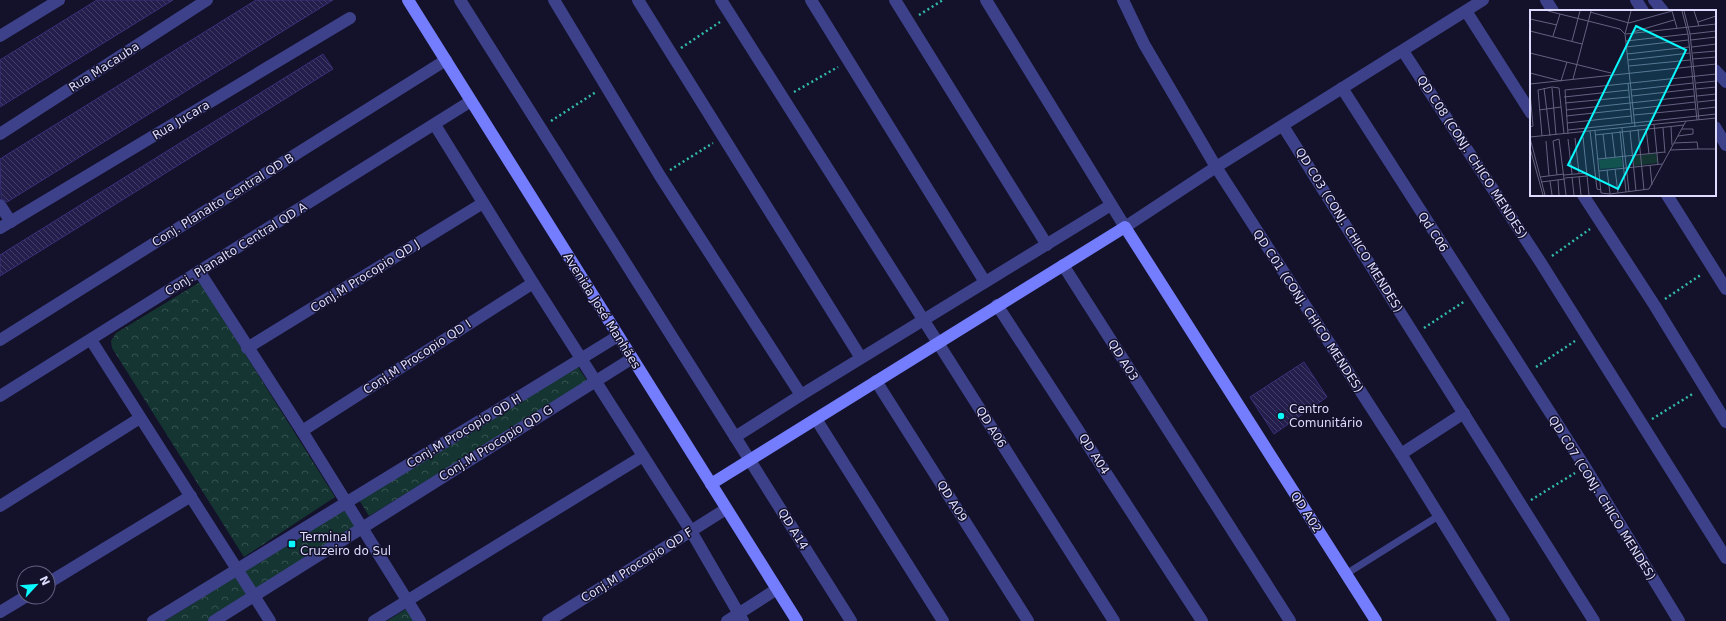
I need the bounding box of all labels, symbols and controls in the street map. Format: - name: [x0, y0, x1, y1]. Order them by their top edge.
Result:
- inset map: [1530, 10, 1716, 196]
- street label: Rua Macauba: [66, 39, 142, 95]
- street label: QD C08 (CONJ. CHICO MENDES): [1414, 73, 1530, 241]
- street label: Rua Jucara: [150, 98, 212, 142]
- street label: QD C03 (CONJ. CHICO MENDES): [1292, 145, 1406, 315]
- street label: Conj. Planalto Central QD B: [149, 150, 297, 250]
- street label: Conj. Planalto Central QD A: [162, 199, 310, 299]
- street label: Qd C06: [1415, 210, 1451, 254]
- street label: QD C01 (CONJ. CHICO MENDES): [1250, 227, 1366, 395]
- street label: Conj.M Procopio QD J: [308, 237, 422, 315]
- street label: Avenida José Manhães: [561, 250, 643, 372]
- street label: Conj.M Procopio QD I: [360, 317, 474, 397]
- street label: QD A03: [1105, 337, 1141, 383]
- street label: Conj.M Procopio QD H: [404, 391, 524, 471]
- street label: Conj.M Procopio QD G: [437, 402, 555, 484]
- place label: Centro Comunitário: [1289, 402, 1363, 430]
- street label: QD A06: [973, 404, 1009, 450]
- marker: Centro Comunitário: [1276, 411, 1286, 421]
- street label: QD C07 (CONJ. CHICO MENDES): [1545, 413, 1659, 583]
- street label: QD A04: [1076, 431, 1112, 477]
- street label: QD A09: [934, 478, 970, 524]
- street label: QD A02: [1288, 489, 1324, 535]
- street label: QD A14: [775, 506, 811, 552]
- street label: Conj.M Procopio QD F: [579, 525, 696, 605]
- place label: Terminal Cruzeiro do Sul: [299, 530, 391, 558]
- marker: Terminal Cruzeiro do Sul: [287, 539, 297, 549]
- north arrow: [16, 565, 56, 605]
- text: N: [37, 574, 52, 588]

